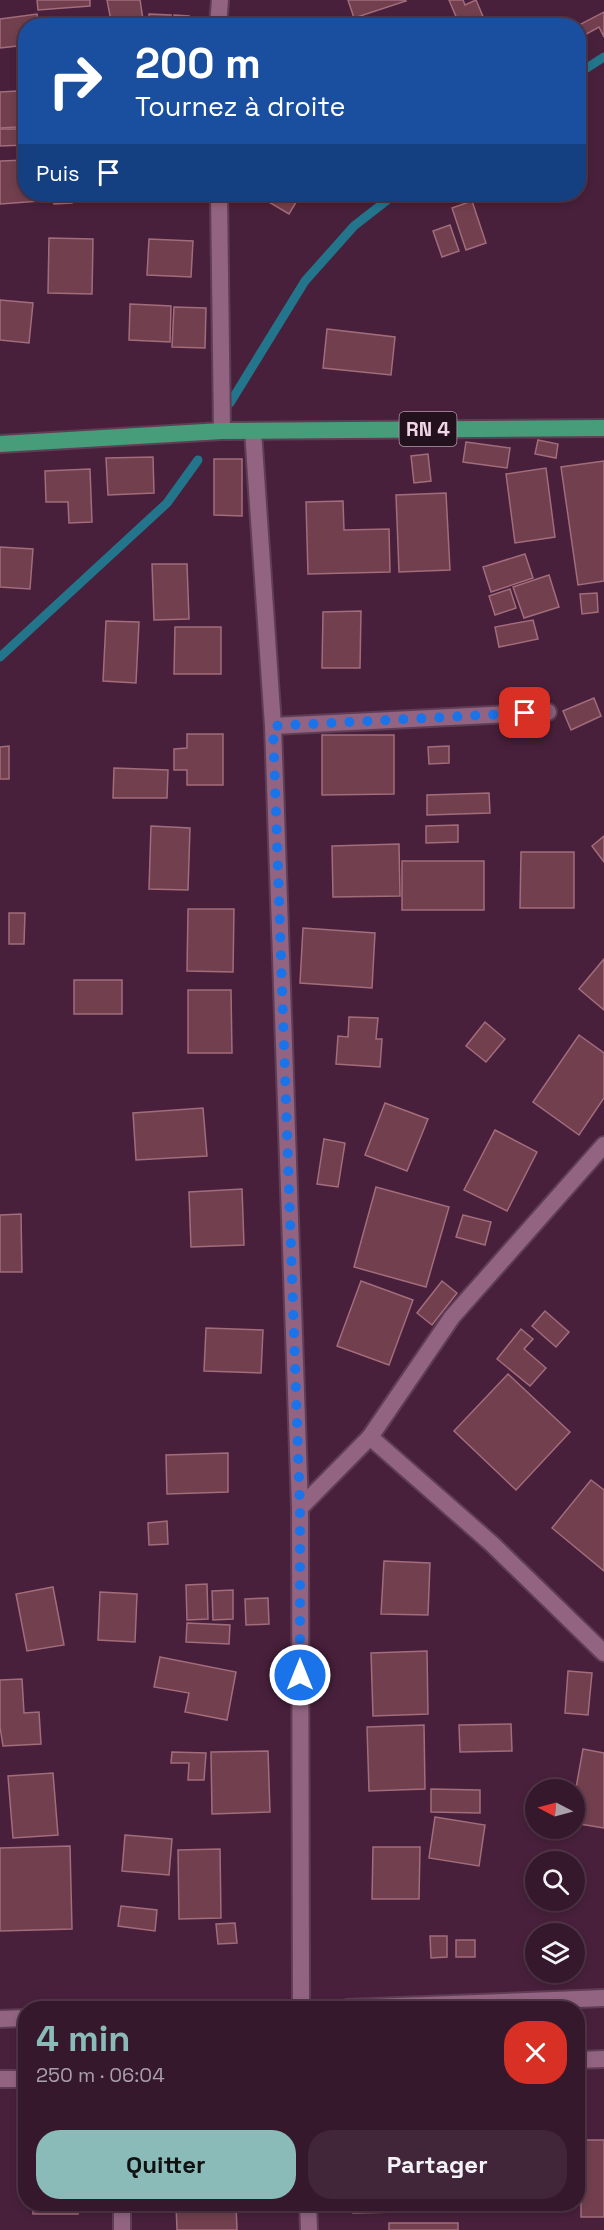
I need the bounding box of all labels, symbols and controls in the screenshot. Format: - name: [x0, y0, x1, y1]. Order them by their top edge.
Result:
- text: 200 m: [135, 37, 261, 90]
- icon: right: [36, 42, 114, 120]
- text: Tournez à droite: [135, 89, 345, 124]
- icon: arrive: [92, 156, 125, 189]
- text: Puis: [36, 159, 80, 187]
- road number: RN 4: [400, 412, 456, 446]
- pin: [499, 687, 550, 738]
- icon: arrive: [508, 696, 541, 729]
- position arrow: [268, 1643, 332, 1707]
- north arrow: [525, 1779, 585, 1839]
- map controls: [525, 1779, 585, 1983]
- button: search: [525, 1851, 585, 1911]
- button: layers: [525, 1923, 585, 1983]
- text: 4 min: [36, 2016, 131, 2062]
- button: close: [504, 2021, 567, 2084]
- text: 250 m · 06:04: [36, 2062, 165, 2088]
- button: Quitter: [36, 2130, 296, 2199]
- button: Partager: [308, 2130, 567, 2199]

